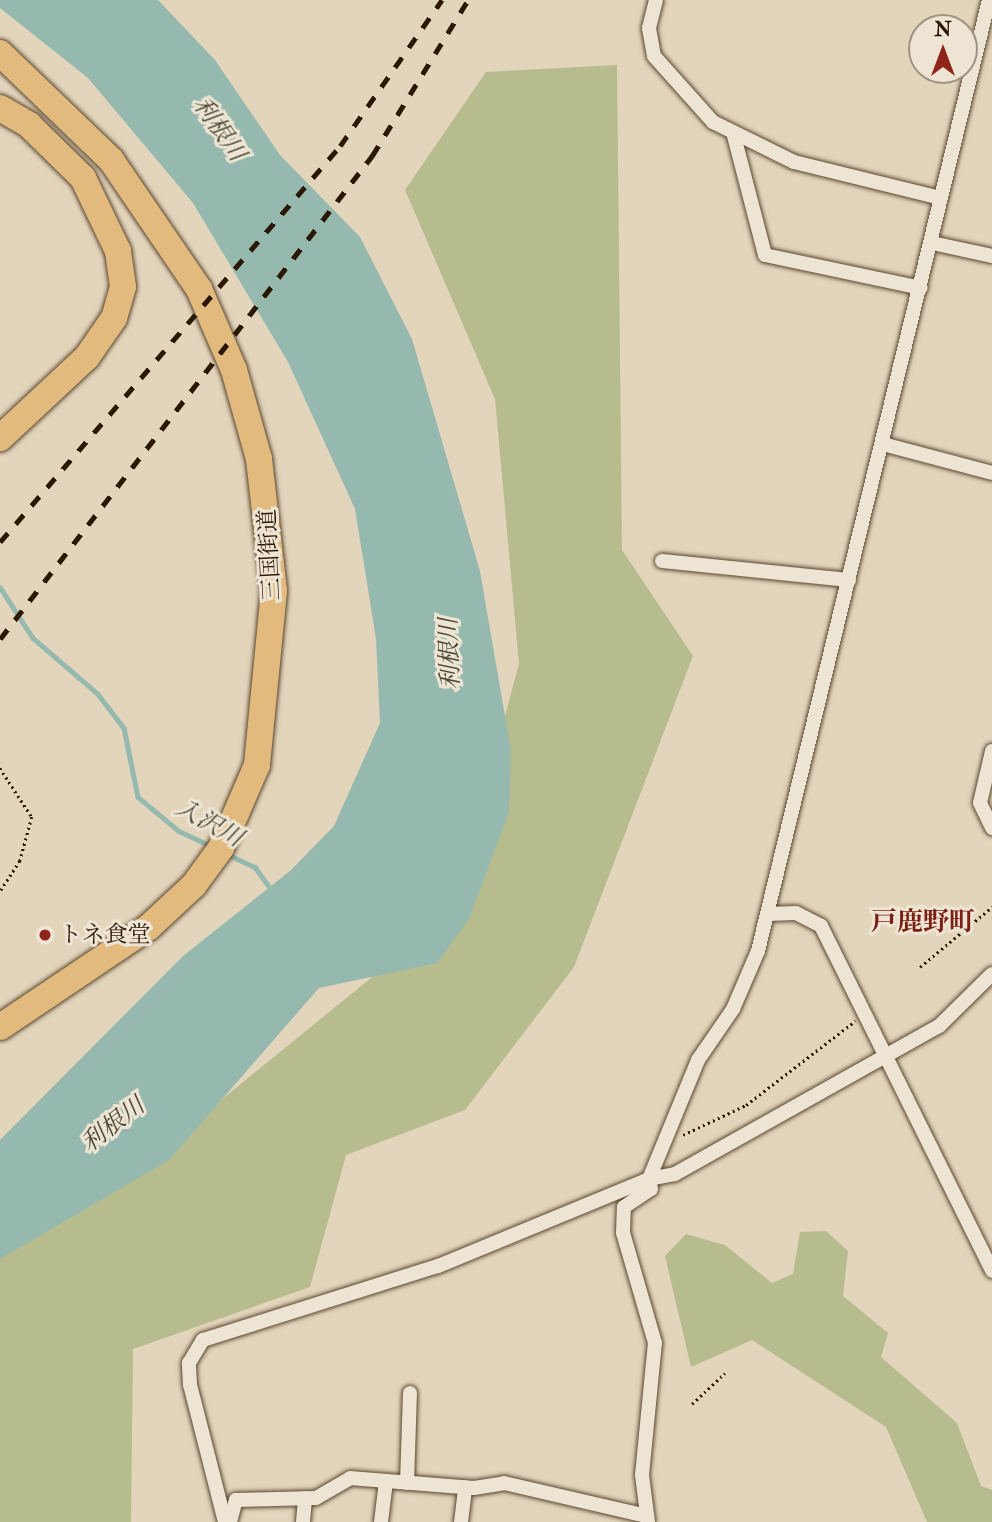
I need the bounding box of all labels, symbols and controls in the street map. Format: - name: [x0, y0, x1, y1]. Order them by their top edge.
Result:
- north arrow: [908, 14, 978, 84]
- text: N: [934, 18, 952, 42]
- water label: 利根川: [187, 91, 251, 167]
- street label: 三国街道: [254, 508, 286, 602]
- water label: 利根川: [434, 618, 466, 690]
- water label: 入沢川: [171, 793, 247, 853]
- district label: 戸鹿野町: [871, 907, 975, 939]
- place label: トネ食堂: [59, 921, 151, 949]
- marker: トネ食堂: [37, 927, 53, 943]
- water label: 利根川: [76, 1091, 150, 1159]

